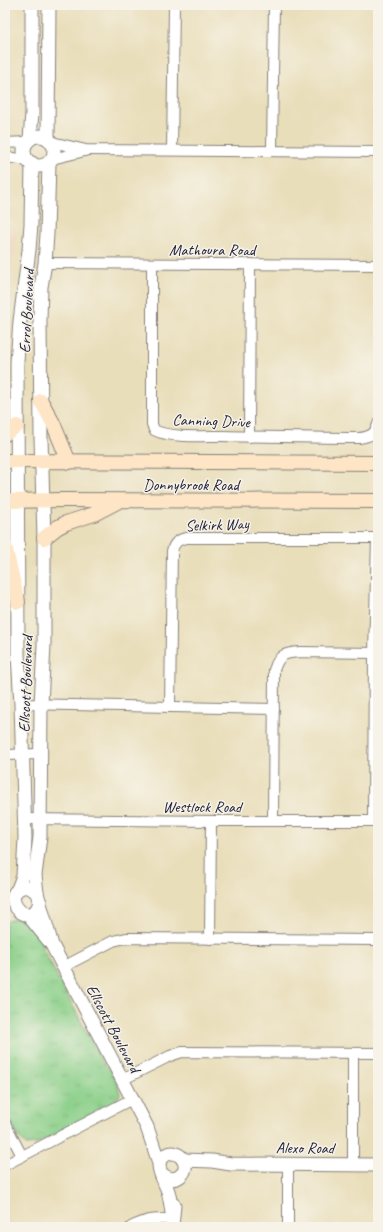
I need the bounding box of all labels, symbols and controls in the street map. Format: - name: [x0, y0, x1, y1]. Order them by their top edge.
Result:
- street label: Mathoura Road: [169, 240, 258, 260]
- street label: Errol Boulevard: [15, 266, 39, 353]
- street label: Canning Drive: [172, 410, 252, 432]
- street label: Donnybrook Road: [143, 475, 241, 495]
- street label: Selkirk Way: [185, 514, 251, 536]
- street label: Ellscott Boulevard: [14, 633, 38, 733]
- street label: Westlock Road: [163, 797, 244, 817]
- street label: Ellscott Boulevard: [82, 981, 146, 1078]
- street label: Alexo Road: [276, 1138, 337, 1158]

